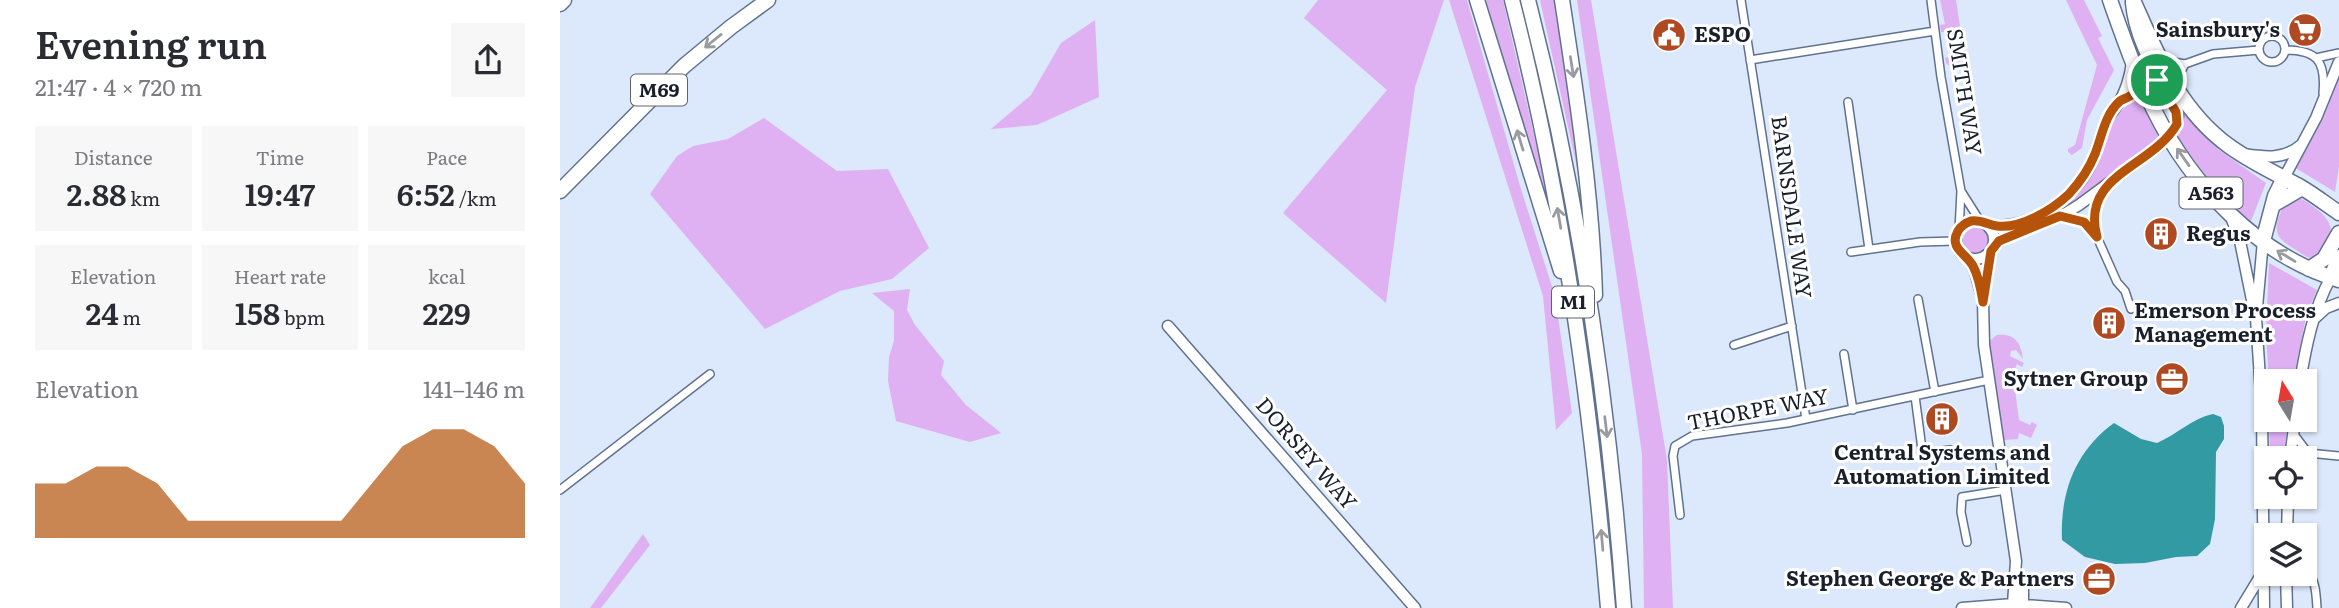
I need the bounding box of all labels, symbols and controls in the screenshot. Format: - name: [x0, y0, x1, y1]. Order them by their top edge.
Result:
- supermarket icon: Sainsbury's: [2286, 11, 2324, 49]
- place label: Sainsbury's: [2156, 12, 2280, 43]
- text: Evening run: [35, 14, 267, 71]
- public building icon: ESPO: [1650, 16, 1688, 54]
- place label: ESPO: [1694, 17, 1751, 48]
- button: share: [451, 23, 525, 97]
- street label: SMITH WAY: [1941, 26, 1992, 157]
- one-way arrow: [705, 33, 723, 49]
- pin: [2127, 50, 2187, 110]
- one-way arrow: [1566, 55, 1579, 78]
- icon: arrive: [2138, 61, 2176, 99]
- text: 21:47 · 4 × 720 m: [35, 69, 202, 103]
- road number: M69: [631, 74, 687, 106]
- street label: BARNSDALE WAY: [1765, 113, 1822, 300]
- one-way arrow: [1513, 129, 1526, 151]
- text: Distance: [74, 143, 153, 171]
- text: Time: [256, 143, 304, 171]
- text: Pace: [426, 143, 467, 171]
- one-way arrow: [2176, 148, 2190, 167]
- text: 2.88: [66, 171, 127, 215]
- text: 19:47: [245, 171, 315, 215]
- text: 6:52: [397, 171, 455, 215]
- road number: A563: [2180, 178, 2242, 209]
- text: km: [127, 184, 160, 212]
- text: /km: [455, 184, 497, 212]
- one-way arrow: [1551, 207, 1565, 230]
- building icon: Regus: [2142, 215, 2180, 253]
- place label: Regus: [2186, 216, 2251, 247]
- one-way arrow: [2276, 249, 2296, 263]
- text: Elevation: [70, 262, 156, 290]
- text: Heart rate: [234, 262, 326, 290]
- text: kcal: [428, 262, 465, 290]
- road number: M1: [1552, 286, 1594, 318]
- text: 24: [86, 290, 119, 334]
- text: 158: [235, 290, 280, 334]
- text: 229: [423, 290, 471, 334]
- place label: Emerson Process Management: [2134, 293, 2316, 348]
- text: m: [119, 303, 141, 331]
- text: bpm: [280, 303, 325, 331]
- building icon: Emerson Process Management: [2090, 304, 2128, 342]
- office icon: Sytner Group: [2153, 360, 2191, 398]
- place label: Sytner Group: [2004, 361, 2148, 392]
- north arrow: [2254, 369, 2317, 432]
- map controls: [2254, 369, 2317, 586]
- text: Elevation: [35, 371, 139, 405]
- text: 141–146 m: [423, 371, 525, 405]
- street label: THORPE WAY: [1684, 379, 1831, 436]
- street label: DORSEY WAY: [1250, 389, 1366, 516]
- building icon: Central Systems and Automation Limited: [1923, 400, 1961, 438]
- one-way arrow: [1600, 415, 1613, 438]
- place label: Central Systems and Automation Limited: [1834, 435, 2050, 490]
- button: locate: [2254, 446, 2317, 509]
- button: layers: [2254, 523, 2317, 586]
- one-way arrow: [1595, 529, 1608, 552]
- office icon: Stephen George & Partners: [2080, 560, 2118, 598]
- place label: Stephen George & Partners: [1786, 561, 2074, 592]

